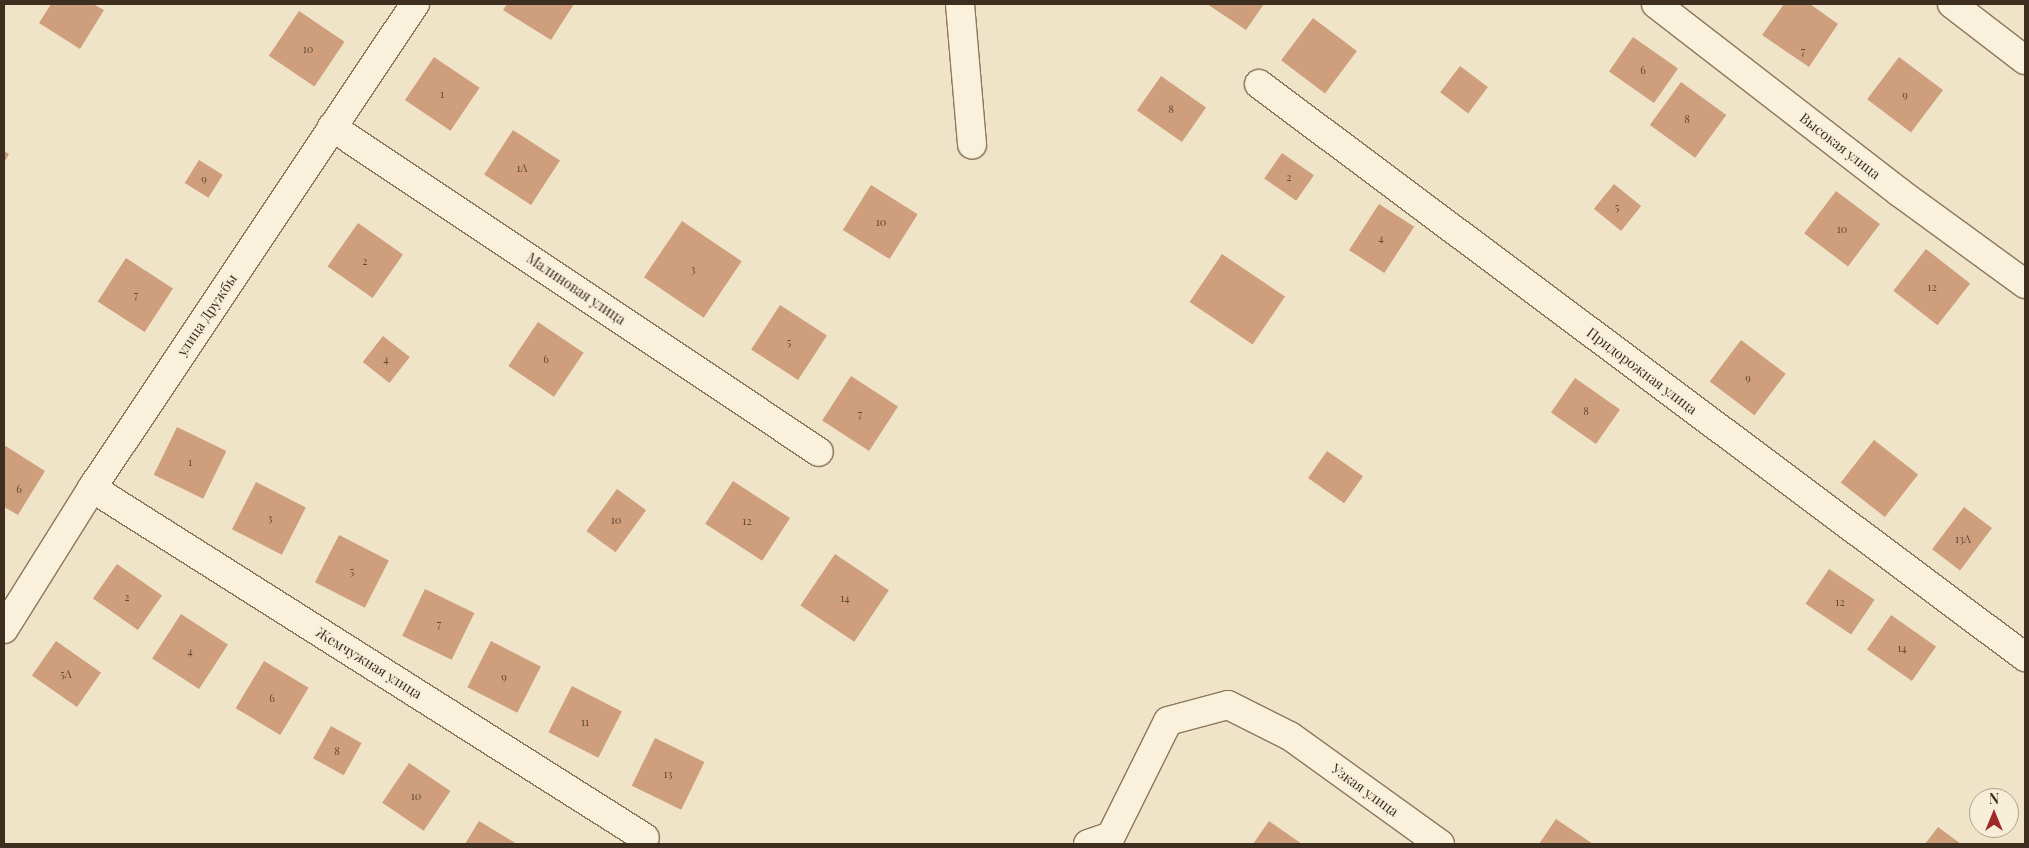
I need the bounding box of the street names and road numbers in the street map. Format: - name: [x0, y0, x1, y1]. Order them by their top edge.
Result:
- street label: Высокая улица: [1796, 109, 1884, 183]
- street label: Малиновая улица: [523, 250, 629, 328]
- street label: улица Дружбы: [173, 271, 241, 359]
- street label: Придорожная улица: [1584, 324, 1700, 418]
- street label: Жемчужная улица: [313, 624, 425, 702]
- street label: Узкая улица: [1328, 760, 1402, 820]

